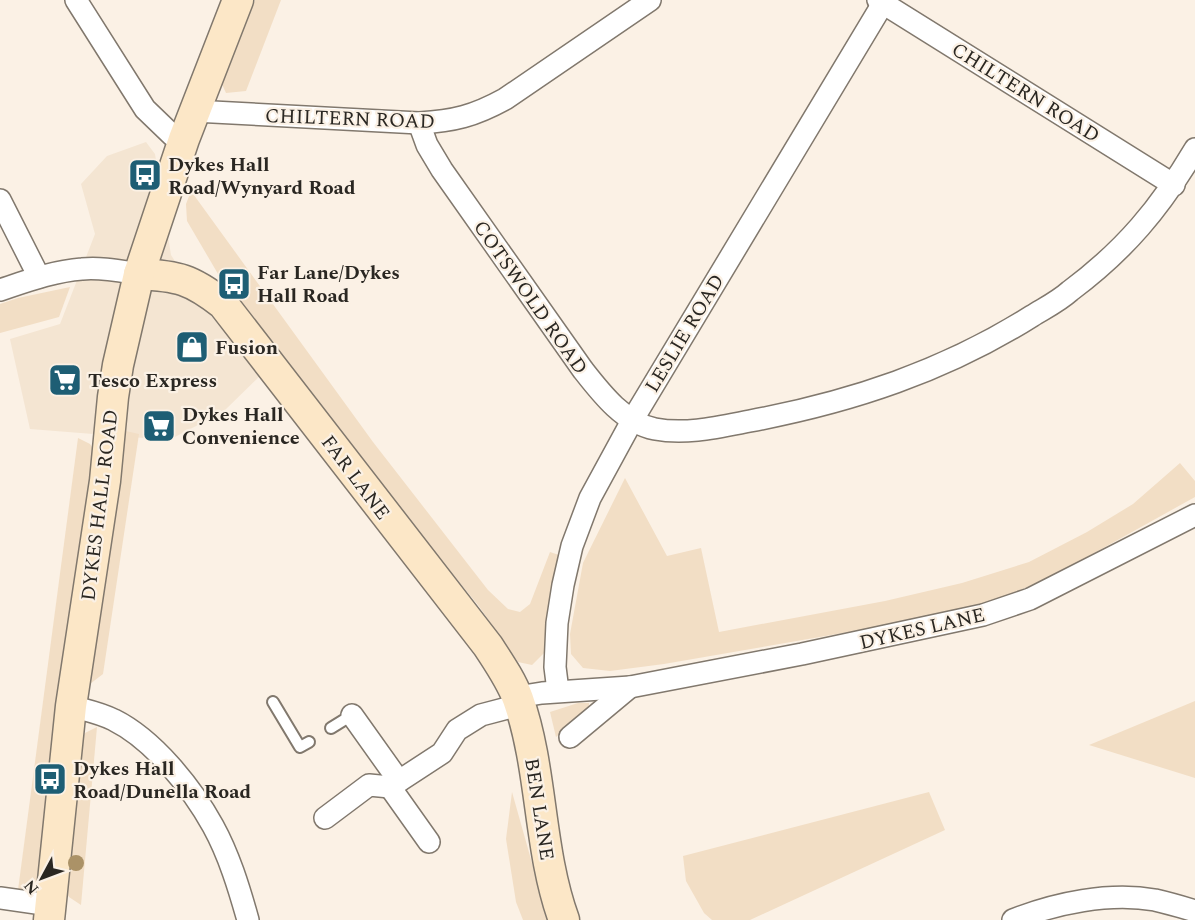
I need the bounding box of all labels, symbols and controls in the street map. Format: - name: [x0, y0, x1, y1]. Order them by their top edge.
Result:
- street label: CHILTERN ROAD: [945, 35, 1106, 151]
- street label: CHILTERN ROAD: [264, 101, 436, 137]
- place label: Dykes Hall Road/Wynyard Road: [168, 150, 356, 203]
- bus stop icon: Dykes Hall Road/Wynyard Road: [127, 157, 163, 193]
- street label: COTSWOLD ROAD: [466, 214, 595, 381]
- place label: Far Lane/Dykes Hall Road: [257, 258, 400, 311]
- bus stop icon: Far Lane/Dykes Hall Road: [216, 266, 252, 302]
- street label: LESLIE ROAD: [638, 269, 732, 399]
- shop icon: Fusion: [174, 329, 210, 365]
- place label: Fusion: [215, 333, 278, 363]
- supermarket icon: Tesco Express: [47, 362, 83, 398]
- place label: Tesco Express: [88, 366, 217, 396]
- place label: Dykes Hall Convenience: [182, 400, 300, 453]
- street label: DYKES HALL ROAD: [73, 408, 127, 603]
- supermarket icon: Dykes Hall Convenience: [141, 408, 177, 444]
- street label: FAR LANE: [313, 429, 397, 526]
- street label: DYKES LANE: [856, 600, 988, 658]
- place label: Dykes Hall Road/Dunella Road: [73, 754, 252, 807]
- street label: BEN LANE: [516, 756, 562, 862]
- bus stop icon: Dykes Hall Road/Dunella Road: [32, 761, 68, 797]
- north arrow: [12, 848, 72, 908]
- text: N: [18, 874, 45, 900]

